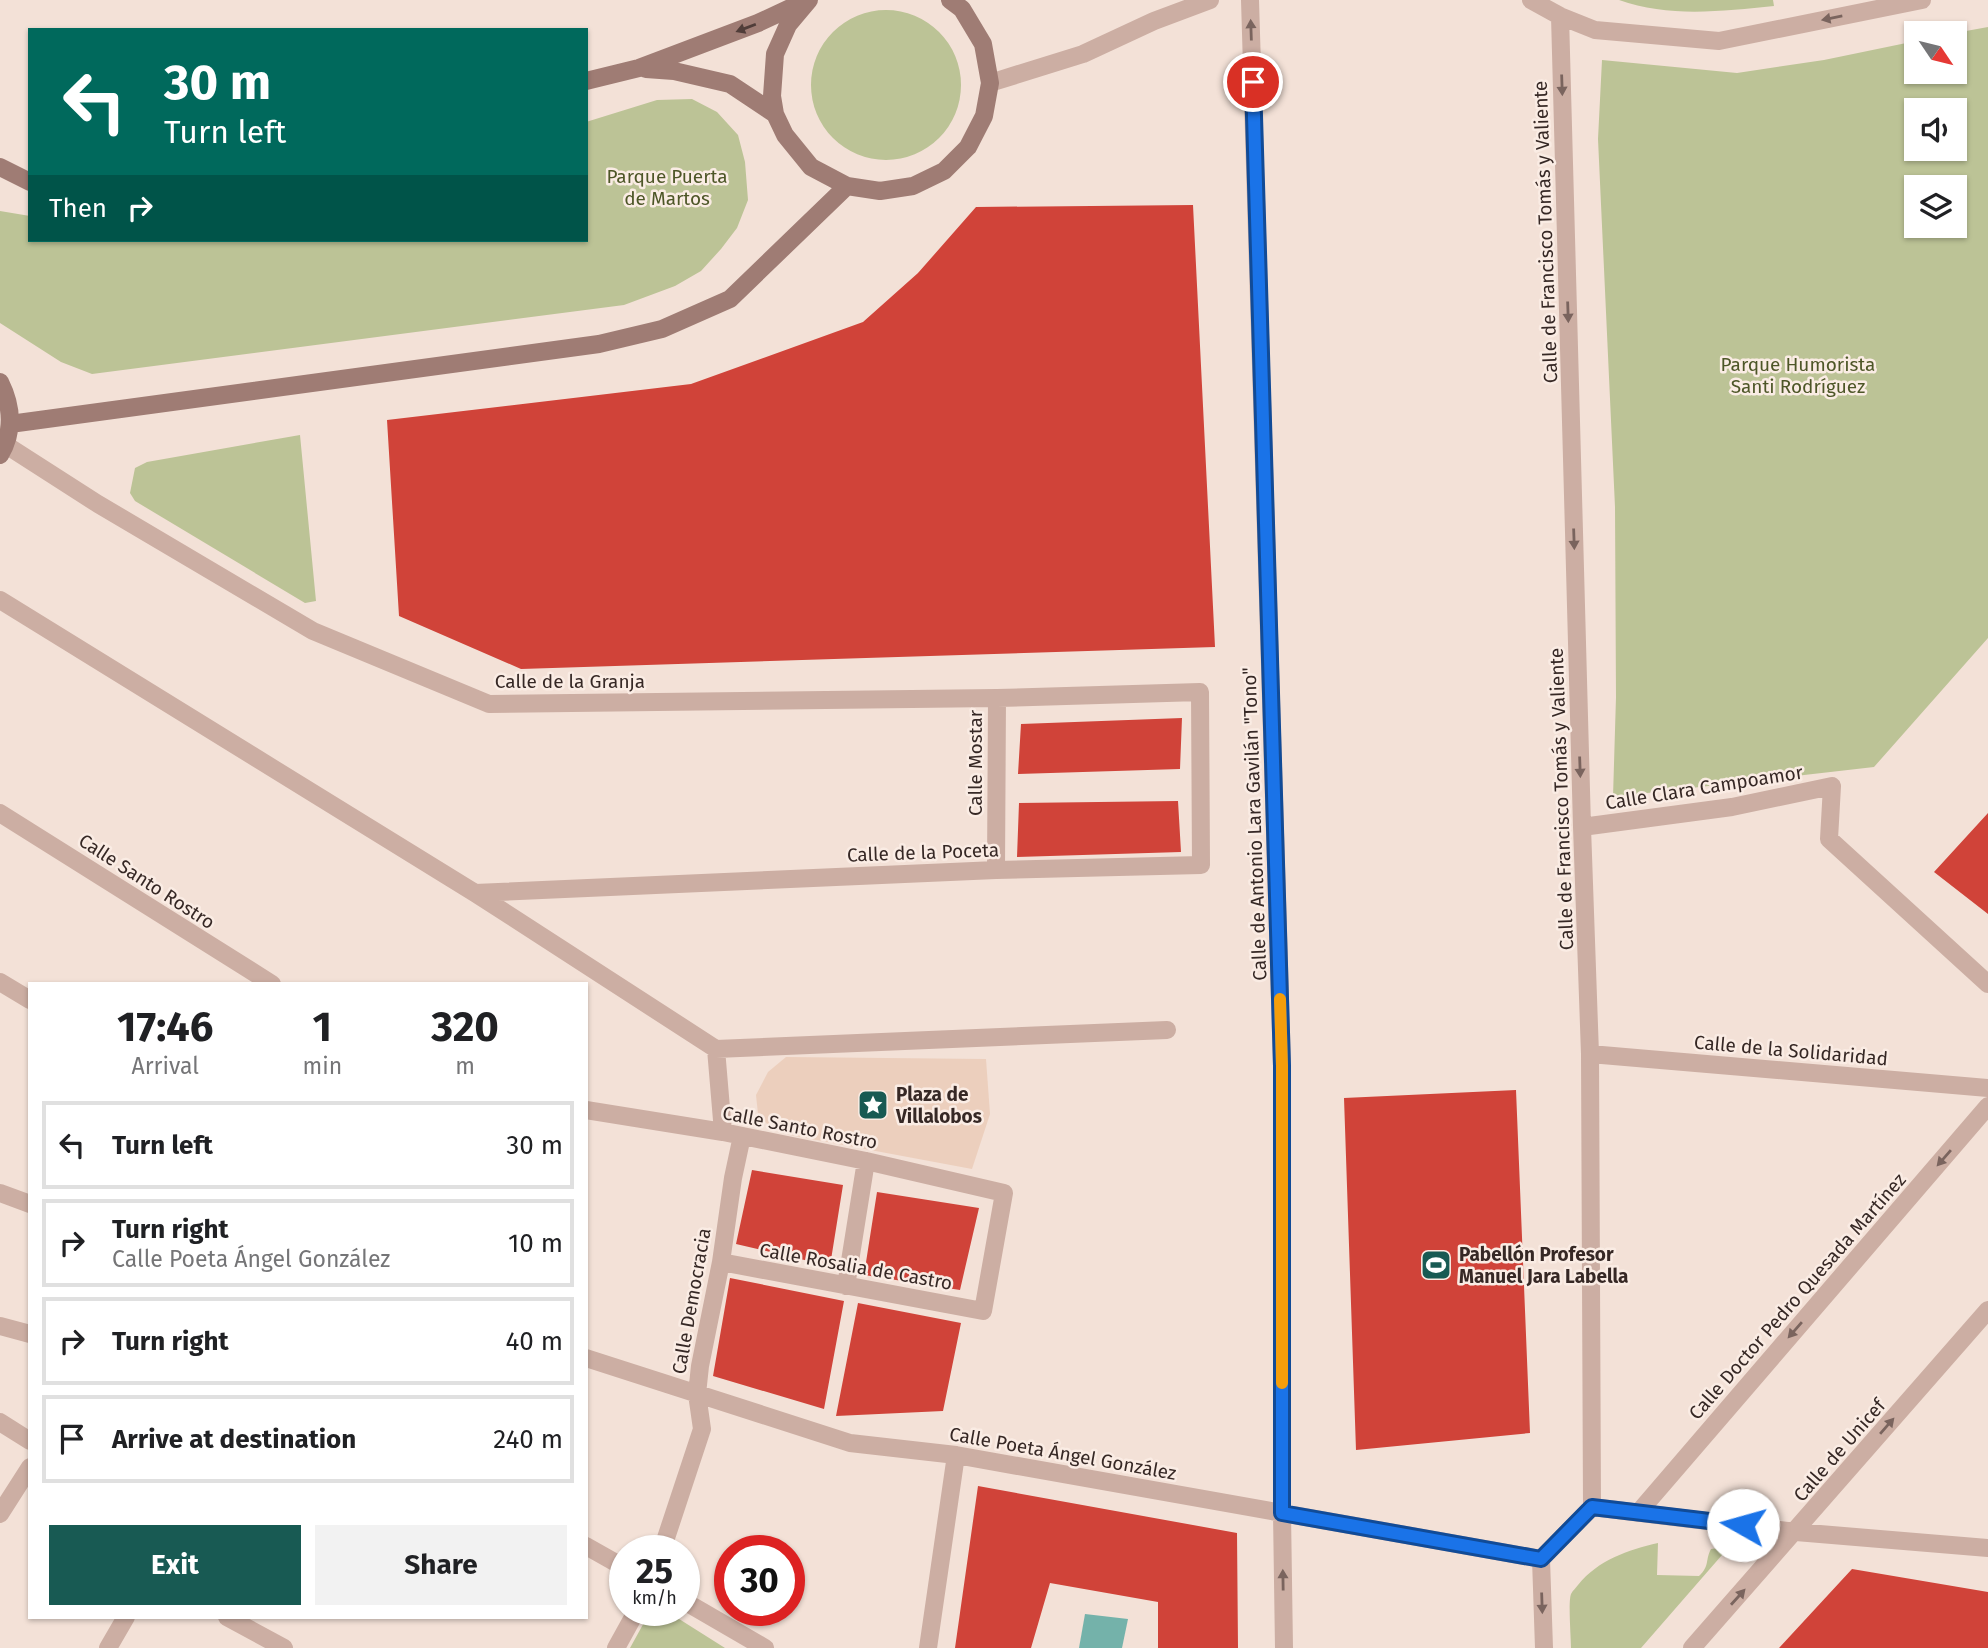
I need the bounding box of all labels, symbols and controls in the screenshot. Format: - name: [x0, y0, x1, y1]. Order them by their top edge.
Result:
- one-way arrow: [1821, 13, 1843, 24]
- one-way arrow: [1246, 18, 1257, 40]
- north arrow: [1904, 21, 1967, 84]
- map controls: [1904, 21, 1967, 238]
- one-way arrow: [735, 23, 756, 34]
- pin: [1223, 52, 1283, 112]
- text: 30 m: [164, 53, 271, 112]
- icon: left: [49, 56, 140, 147]
- icon: arrive: [1234, 63, 1272, 101]
- one-way arrow: [1557, 74, 1568, 96]
- street label: Calle de Francisco Tomás y Valiente: [1529, 80, 1562, 384]
- button: sound: [1904, 98, 1967, 161]
- text: Turn left: [164, 113, 286, 151]
- park label: Parque Puerta de Martos: [606, 165, 728, 210]
- button: layers: [1904, 175, 1967, 238]
- icon: right: [121, 189, 159, 227]
- text: Then: [49, 193, 107, 224]
- one-way arrow: [1563, 301, 1574, 323]
- park label: Parque Humorista Santi Rodríguez: [1721, 353, 1875, 398]
- one-way arrow: [1568, 529, 1580, 551]
- street label: Calle de Francisco Tomás y Valiente: [1545, 647, 1578, 951]
- street label: Calle de Antonio Lara Gavilán "Tono": [1238, 667, 1271, 981]
- street label: Calle de la Granja: [495, 670, 645, 693]
- street label: Calle Mostar: [964, 709, 987, 816]
- one-way arrow: [1574, 756, 1586, 778]
- street label: Calle Clara Campoamor: [1604, 760, 1805, 814]
- street label: Calle Santo Rostro: [74, 829, 219, 934]
- street label: Calle de la Poceta: [847, 838, 1000, 867]
- text: 17:46: [117, 1002, 213, 1052]
- text: 1: [313, 1002, 332, 1052]
- text: 320: [431, 1002, 499, 1052]
- street label: Calle de la Solidaridad: [1693, 1031, 1889, 1070]
- text: Arrival: [132, 1052, 199, 1080]
- text: min: [303, 1052, 342, 1080]
- text: m: [455, 1052, 475, 1080]
- place label: Plaza de Villalobos: [895, 1083, 982, 1128]
- place icon: Plaza de Villalobos: [856, 1088, 890, 1122]
- street label: Calle Santo Rostro: [720, 1101, 879, 1154]
- icon: left: [53, 1126, 91, 1164]
- text: Turn left: [112, 1130, 213, 1161]
- text: 30 m: [506, 1130, 563, 1161]
- one-way arrow: [1937, 1149, 1952, 1166]
- street label: Calle Doctor Pedro Quesada Martínez: [1684, 1168, 1911, 1424]
- text: Turn right: [112, 1214, 229, 1245]
- icon: right: [53, 1224, 91, 1262]
- street label: Calle Democracia: [667, 1226, 716, 1376]
- text: 10 m: [508, 1228, 563, 1259]
- street label: Calle Rosalia de Castro: [758, 1238, 954, 1295]
- place label: Pabellón Profesor Manuel Jara Labella: [1459, 1243, 1629, 1288]
- text: Calle Poeta Ángel González: [112, 1245, 390, 1273]
- sports icon: Pabellón Profesor Manuel Jara Labella: [1419, 1248, 1453, 1282]
- one-way arrow: [1787, 1321, 1803, 1339]
- icon: right: [53, 1322, 91, 1360]
- text: Turn right: [112, 1326, 229, 1357]
- text: 40 m: [505, 1326, 563, 1357]
- street label: Calle de Unicef: [1789, 1393, 1891, 1506]
- one-way arrow: [1879, 1418, 1895, 1435]
- icon: arrive: [53, 1420, 91, 1458]
- street label: Calle Poeta Ángel González: [948, 1422, 1178, 1485]
- text: Arrive at destination: [112, 1424, 356, 1455]
- text: 240 m: [493, 1424, 563, 1455]
- position arrow: [1706, 1488, 1780, 1562]
- button: Exit: [49, 1525, 301, 1605]
- button: Share: [315, 1525, 567, 1605]
- speed limit sign: 30: [714, 1535, 805, 1626]
- text: 25: [636, 1550, 673, 1592]
- one-way arrow: [1277, 1569, 1288, 1591]
- text: km/h: [632, 1587, 677, 1609]
- one-way arrow: [1729, 1589, 1745, 1606]
- one-way arrow: [1537, 1593, 1548, 1615]

